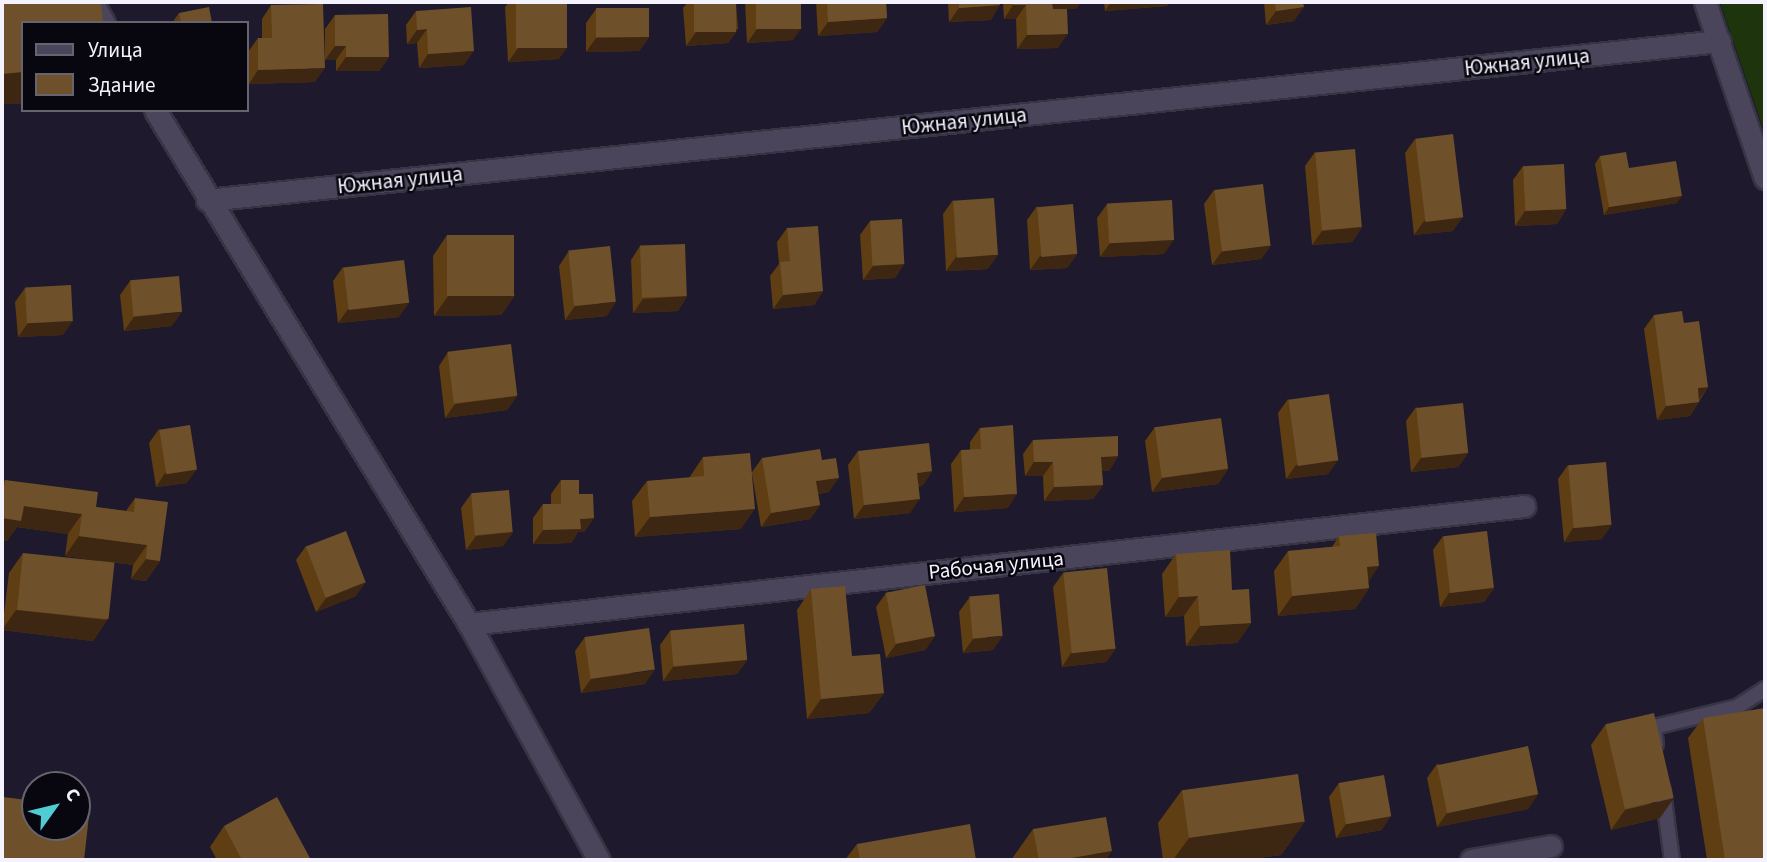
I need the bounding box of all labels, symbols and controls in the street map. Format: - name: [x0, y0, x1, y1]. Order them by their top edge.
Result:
- legend: [21, 21, 248, 112]
- text: Улица: [88, 35, 143, 65]
- street label: Южная улица: [1463, 43, 1591, 81]
- text: Здание: [88, 70, 156, 100]
- street label: Южная улица: [900, 102, 1028, 140]
- street label: Южная улица: [336, 161, 464, 199]
- street label: Рабочая улица: [927, 545, 1065, 585]
- north arrow: [21, 771, 91, 841]
- text: С: [58, 783, 86, 807]

